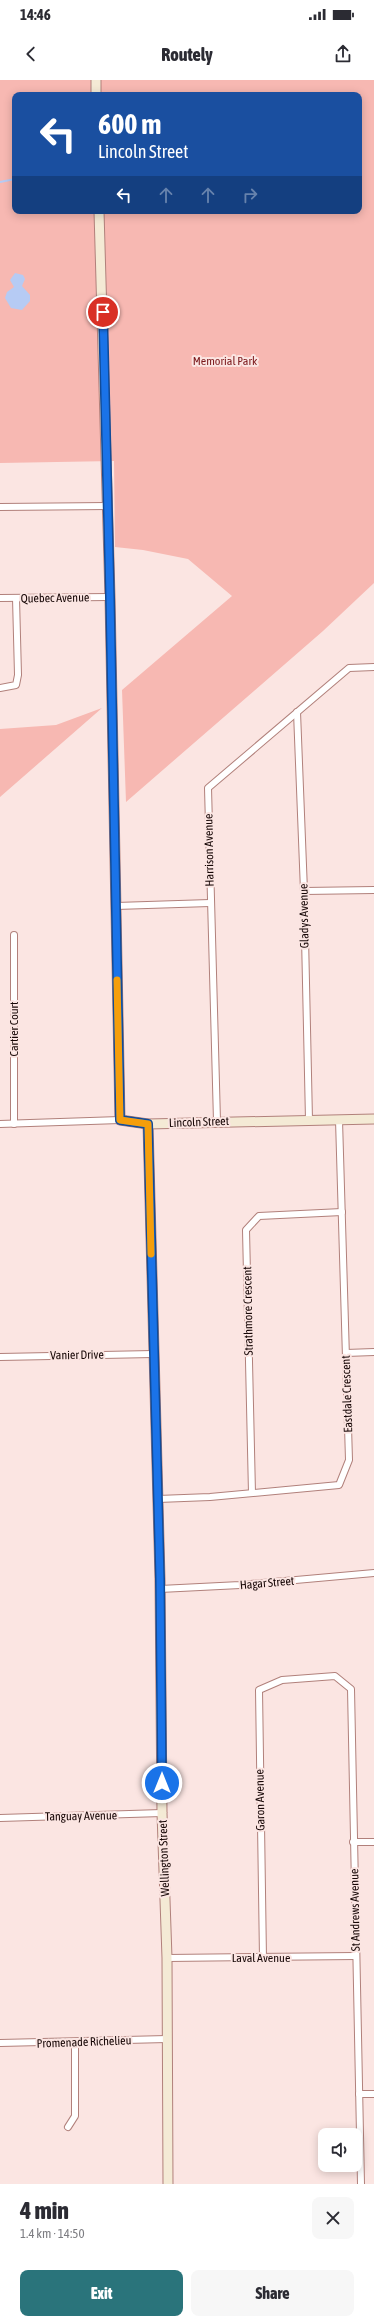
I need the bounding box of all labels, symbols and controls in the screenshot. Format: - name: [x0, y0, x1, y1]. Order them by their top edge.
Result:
- text: 14:46: [20, 6, 51, 23]
- icon: back: [20, 43, 42, 65]
- icon: share: [332, 43, 354, 65]
- text: Routely: [161, 44, 213, 65]
- icon: left: [32, 108, 84, 160]
- text: 600 m: [98, 108, 161, 140]
- text: Lincoln Street: [98, 141, 188, 162]
- icon: left: [113, 184, 135, 206]
- icon: ahead: [155, 184, 177, 206]
- icon: ahead: [197, 184, 219, 206]
- icon: right: [239, 184, 261, 206]
- pin: [86, 295, 120, 329]
- icon: arrive: [92, 301, 114, 323]
- park label: Memorial Park: [193, 354, 258, 368]
- street label: Quebec Avenue: [21, 590, 89, 606]
- street label: Harrison Avenue: [201, 813, 217, 887]
- street label: Gladys Avenue: [296, 883, 312, 949]
- street label: Cartier Court: [7, 1001, 21, 1056]
- street label: Lincoln Street: [169, 1114, 230, 1130]
- street label: Strathmore Crescent: [240, 1266, 256, 1356]
- street label: Vanier Drive: [50, 1348, 104, 1362]
- street label: Eastdale Crescent: [339, 1355, 355, 1433]
- street label: Hagar Street: [239, 1574, 295, 1592]
- position arrow: [141, 1762, 183, 1804]
- street label: Garon Avenue: [252, 1769, 268, 1831]
- street label: Tanguay Avenue: [45, 1808, 117, 1824]
- street label: Wellington Street: [156, 1819, 172, 1897]
- street label: St Andrews Avenue: [347, 1869, 363, 1951]
- street label: Laval Avenue: [232, 1951, 290, 1965]
- street label: Promenade Richelieu: [36, 2033, 132, 2051]
- map controls: [318, 2128, 362, 2172]
- button: sound: [318, 2128, 362, 2172]
- text: 4 min: [20, 2197, 69, 2224]
- button: close: [312, 2197, 354, 2239]
- text: 1.4 km · 14:50: [20, 2226, 85, 2241]
- button: Exit: [20, 2270, 183, 2316]
- button: Share: [191, 2270, 354, 2316]

